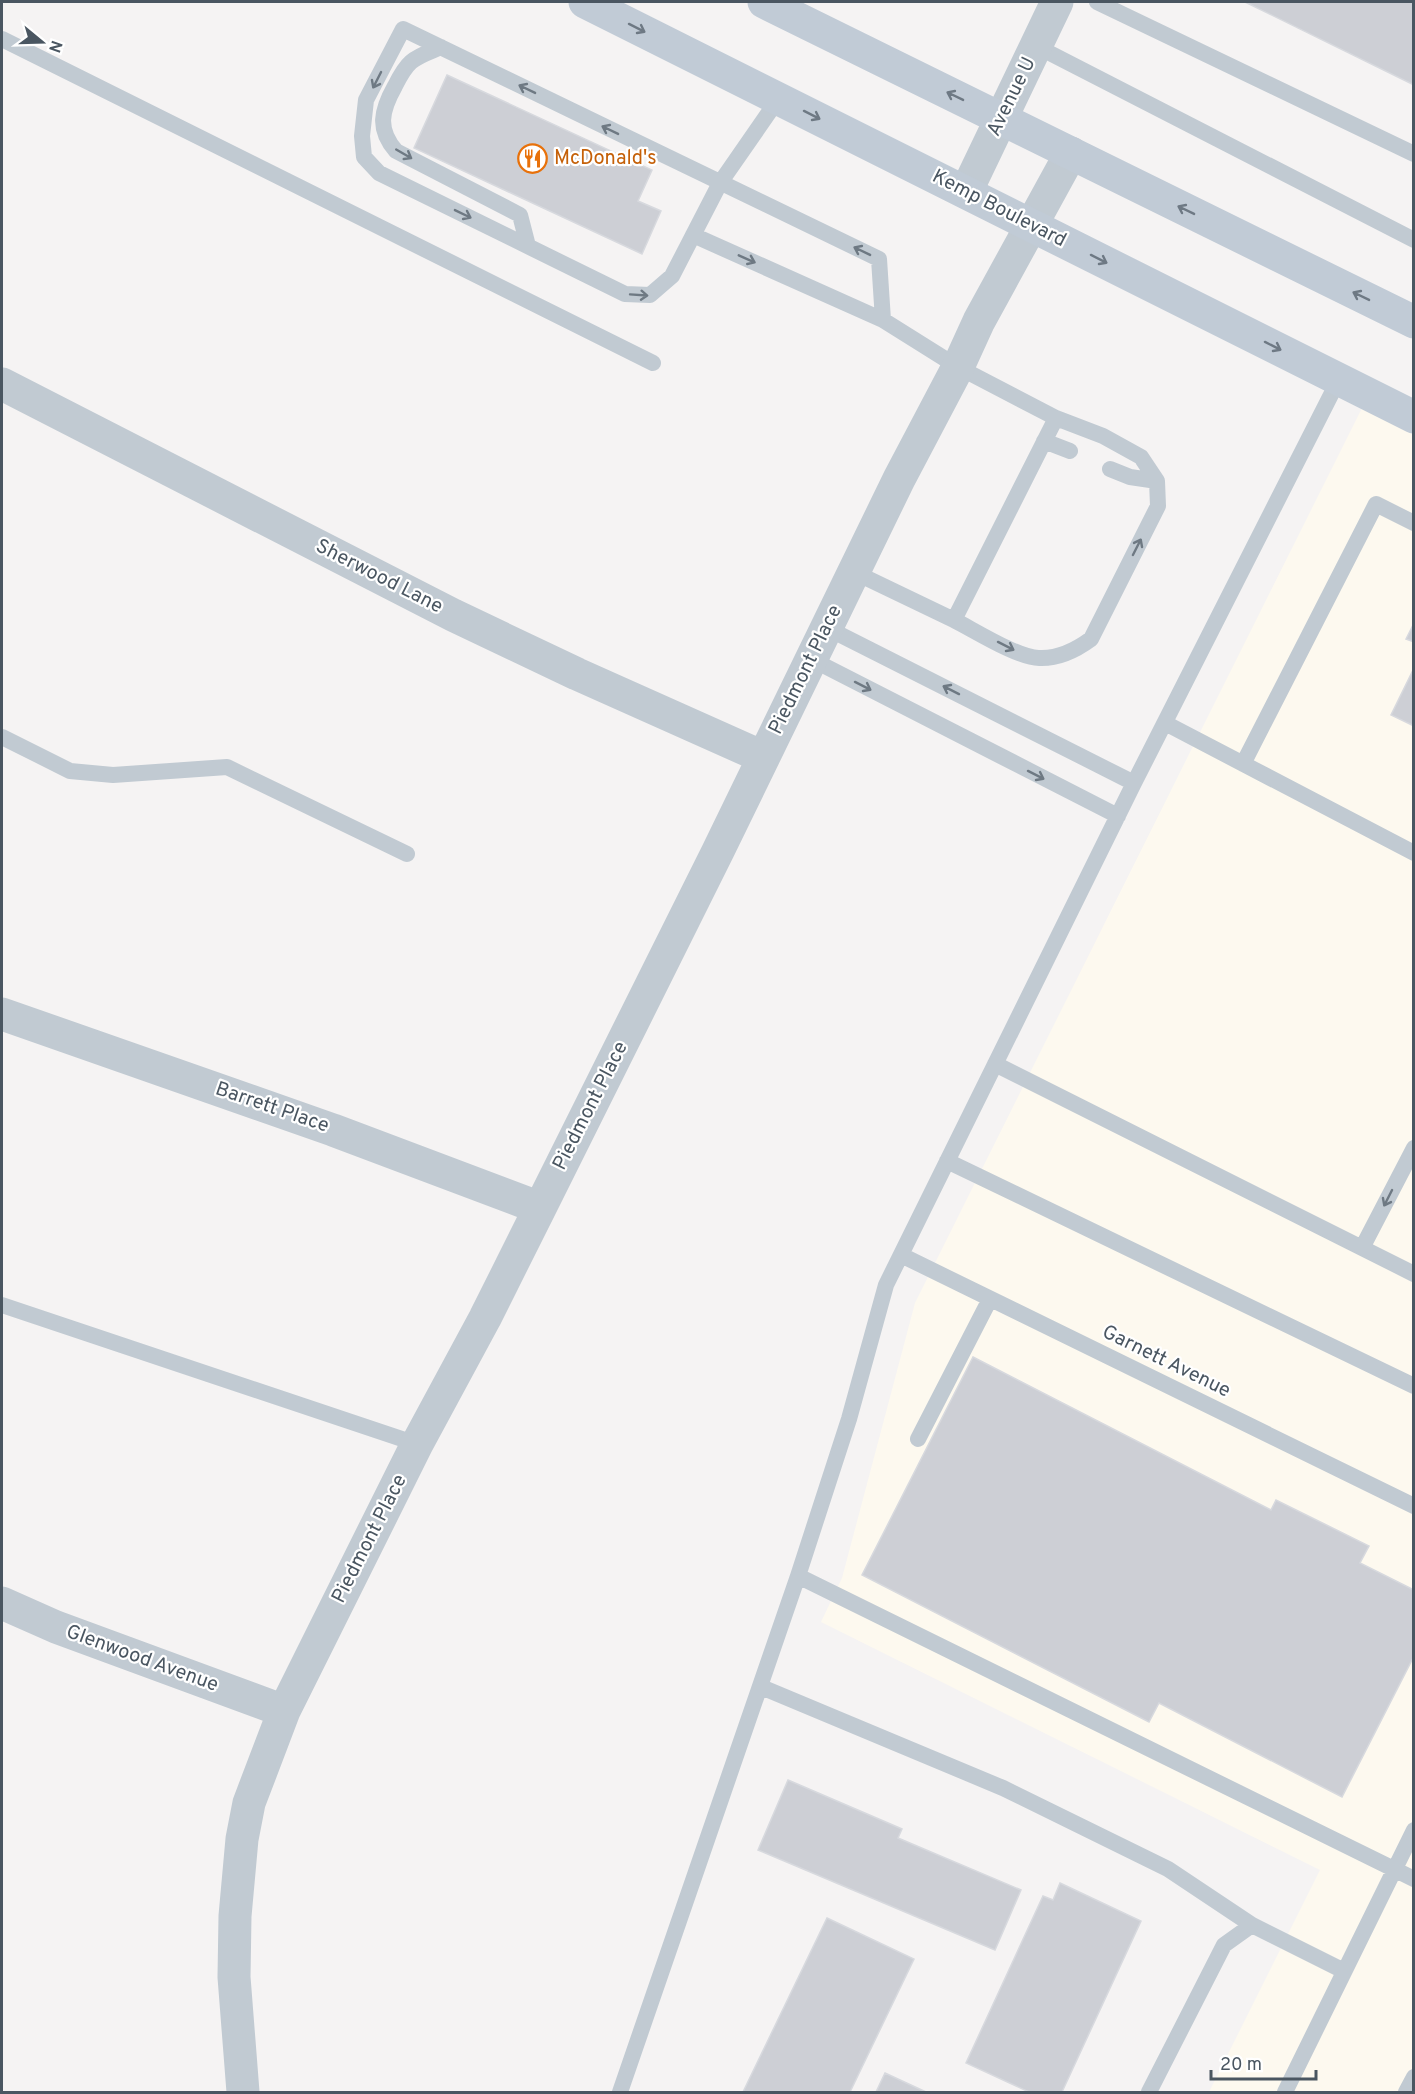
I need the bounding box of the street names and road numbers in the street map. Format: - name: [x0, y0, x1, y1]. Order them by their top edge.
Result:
- street label: Avenue U: [982, 53, 1042, 141]
- street label: Kemp Boulevard: [927, 164, 1071, 254]
- street label: Sherwood Lane: [311, 534, 447, 620]
- street label: Piedmont Place: [763, 601, 849, 739]
- street label: Piedmont Place: [547, 1037, 635, 1175]
- street label: Barrett Place: [212, 1076, 332, 1140]
- street label: Garnett Avenue: [1097, 1320, 1235, 1404]
- street label: Piedmont Place: [326, 1470, 414, 1608]
- street label: Glenwood Avenue: [62, 1619, 222, 1699]

